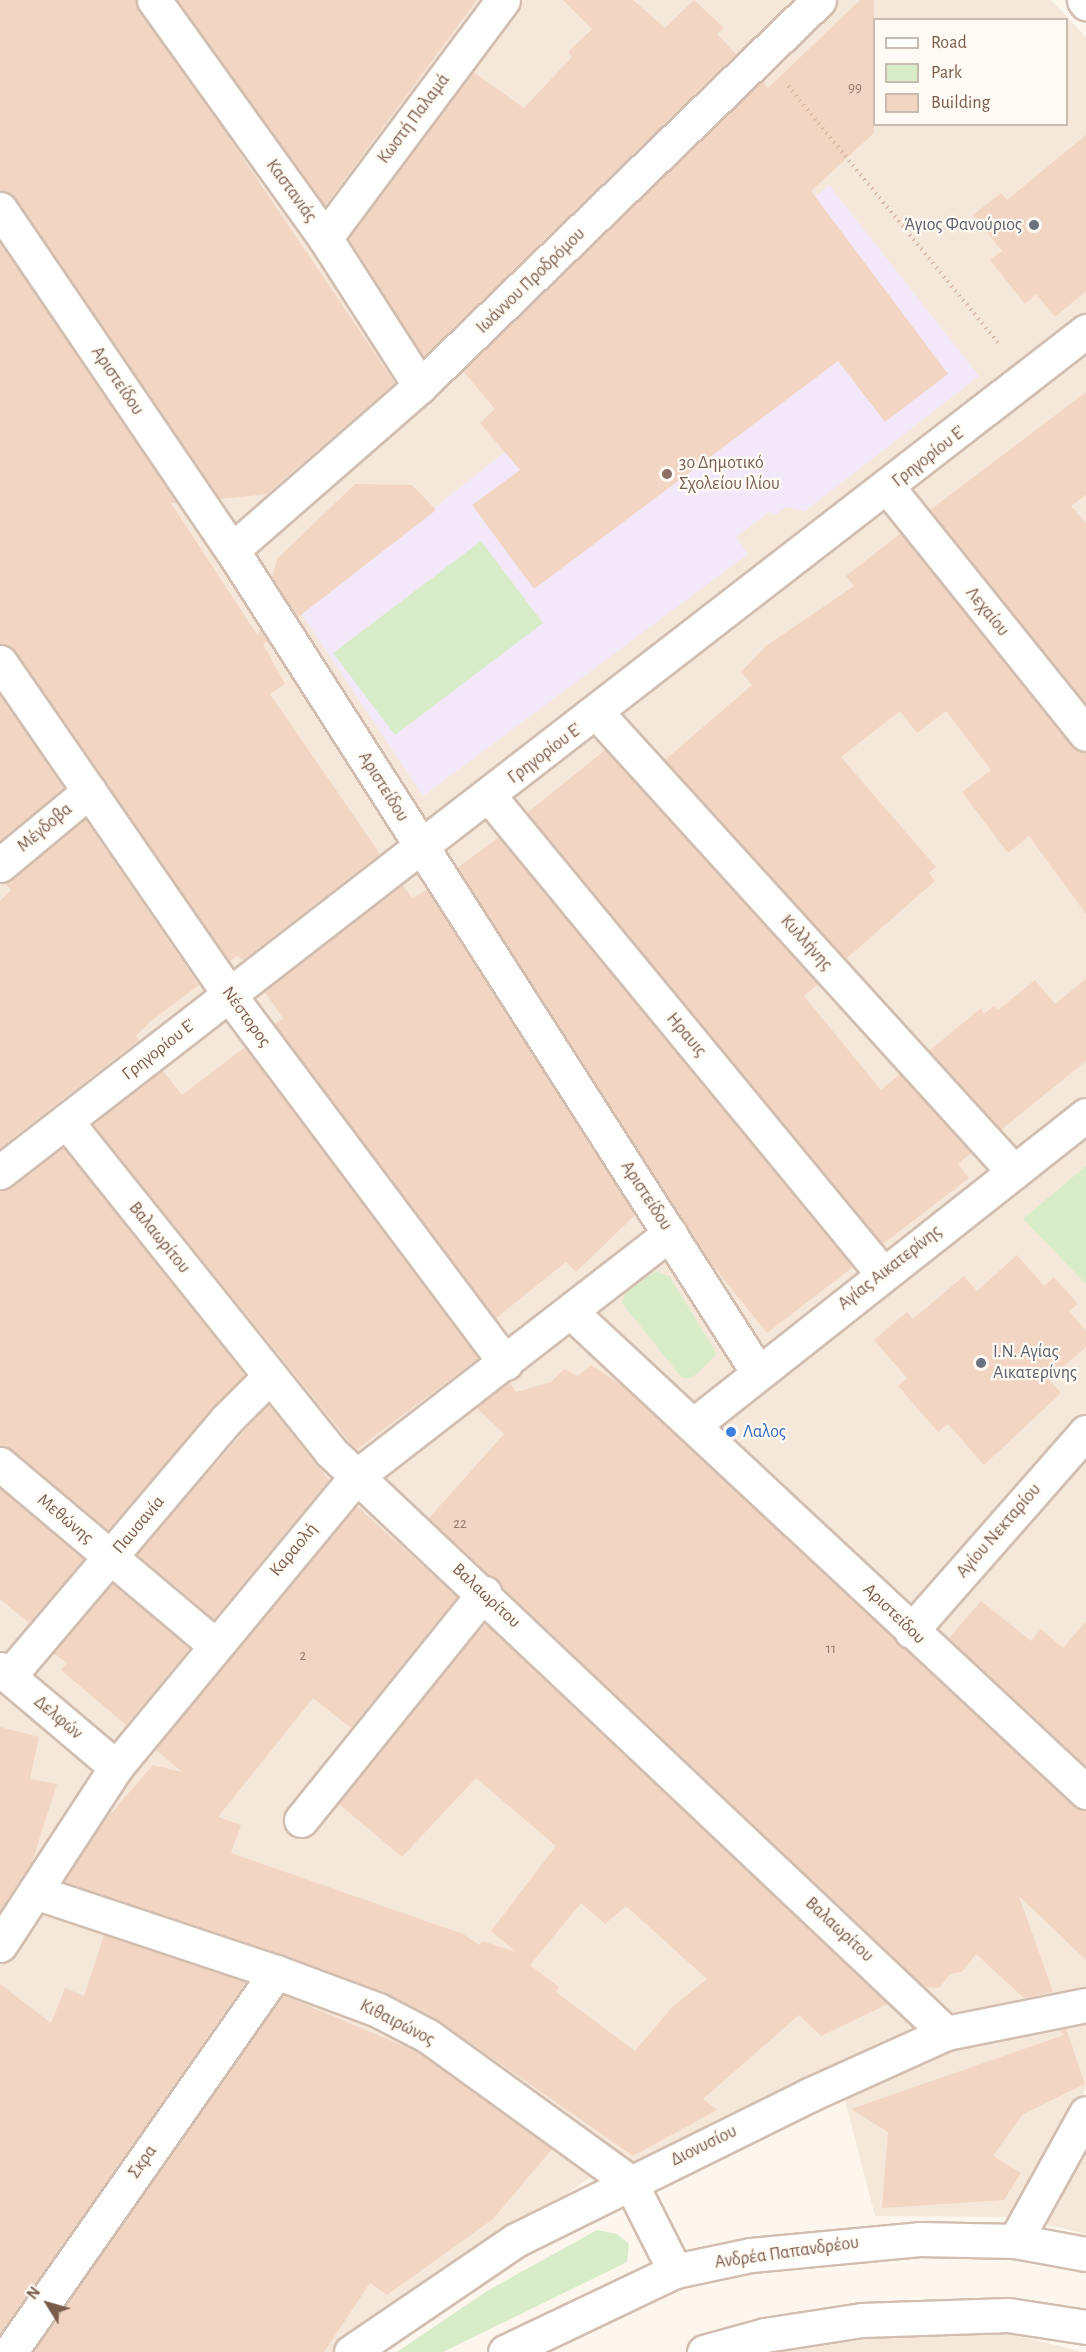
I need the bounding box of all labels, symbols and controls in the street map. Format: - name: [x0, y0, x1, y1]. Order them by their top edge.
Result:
- legend: [873, 18, 1068, 126]
- text: Road: [931, 34, 967, 52]
- text: Park: [931, 64, 962, 82]
- street label: Κωστή Παλαμά: [373, 70, 455, 168]
- house number: 99: [848, 79, 862, 97]
- text: Building: [931, 94, 990, 112]
- street label: Καστανιάς: [261, 155, 321, 227]
- place label: Άγιος Φανούριος: [904, 214, 1022, 236]
- marker: Άγιος Φανούριος: [1027, 218, 1041, 232]
- street label: Ιωάννου Προδρόμου: [472, 224, 590, 338]
- street label: Αριστείδου: [86, 342, 148, 420]
- street label: Γρηγορίου Ε': [888, 422, 970, 492]
- place label: 3ο Δημοτικό Σχολείου Ιλίου: [679, 453, 780, 496]
- marker: 3ο Δημοτικό Σχολείου Ιλίου: [660, 467, 674, 481]
- street label: Λεχαίου: [961, 583, 1013, 641]
- street label: Γρηγορίου Ε': [504, 719, 586, 789]
- street label: Αριστείδου: [353, 748, 413, 826]
- street label: Μέγδοβα: [13, 799, 77, 857]
- street label: Κυλλήνης: [776, 911, 836, 975]
- street label: Νέστορος: [217, 983, 275, 1051]
- street label: Ηραυις: [661, 1009, 711, 1061]
- street label: Γρηγορίου Ε': [118, 1015, 200, 1085]
- street label: Αριστείδου: [616, 1157, 676, 1235]
- street label: Βαλαωρίτου: [124, 1198, 194, 1278]
- street label: Αγίας Αικατερίνης: [834, 1221, 946, 1315]
- place label: Ι.Ν. Αγίας Αικατερίνης: [993, 1342, 1077, 1384]
- marker: Ι.Ν. Αγίας Αικατερίνης: [974, 1356, 988, 1370]
- place label: Λαλος: [743, 1421, 786, 1443]
- marker: Λαλος: [724, 1425, 738, 1439]
- street label: Αγίου Νεκταρίου: [952, 1479, 1046, 1583]
- street label: Μεθώνης: [33, 1489, 97, 1549]
- street label: Παυσανία: [108, 1492, 170, 1558]
- house number: 22: [453, 1515, 467, 1533]
- street label: Καραολή: [265, 1519, 323, 1581]
- street label: Βαλαωρίτου: [447, 1559, 525, 1633]
- street label: Αριστείδου: [858, 1579, 930, 1649]
- house number: 11: [826, 1640, 836, 1658]
- house number: 2: [300, 1647, 306, 1665]
- street label: Δελφών: [29, 1691, 87, 1745]
- street label: Βαλαωρίτου: [800, 1893, 878, 1967]
- street label: Κιθαιρώνος: [356, 1995, 438, 2051]
- street label: Διονυσίου: [667, 2121, 741, 2171]
- street label: Σκρα: [124, 2141, 162, 2183]
- street label: Ανδρέα Παπανδρέου: [714, 2232, 860, 2274]
- north arrow: [18, 2274, 78, 2334]
- text: N: [24, 2284, 43, 2302]

